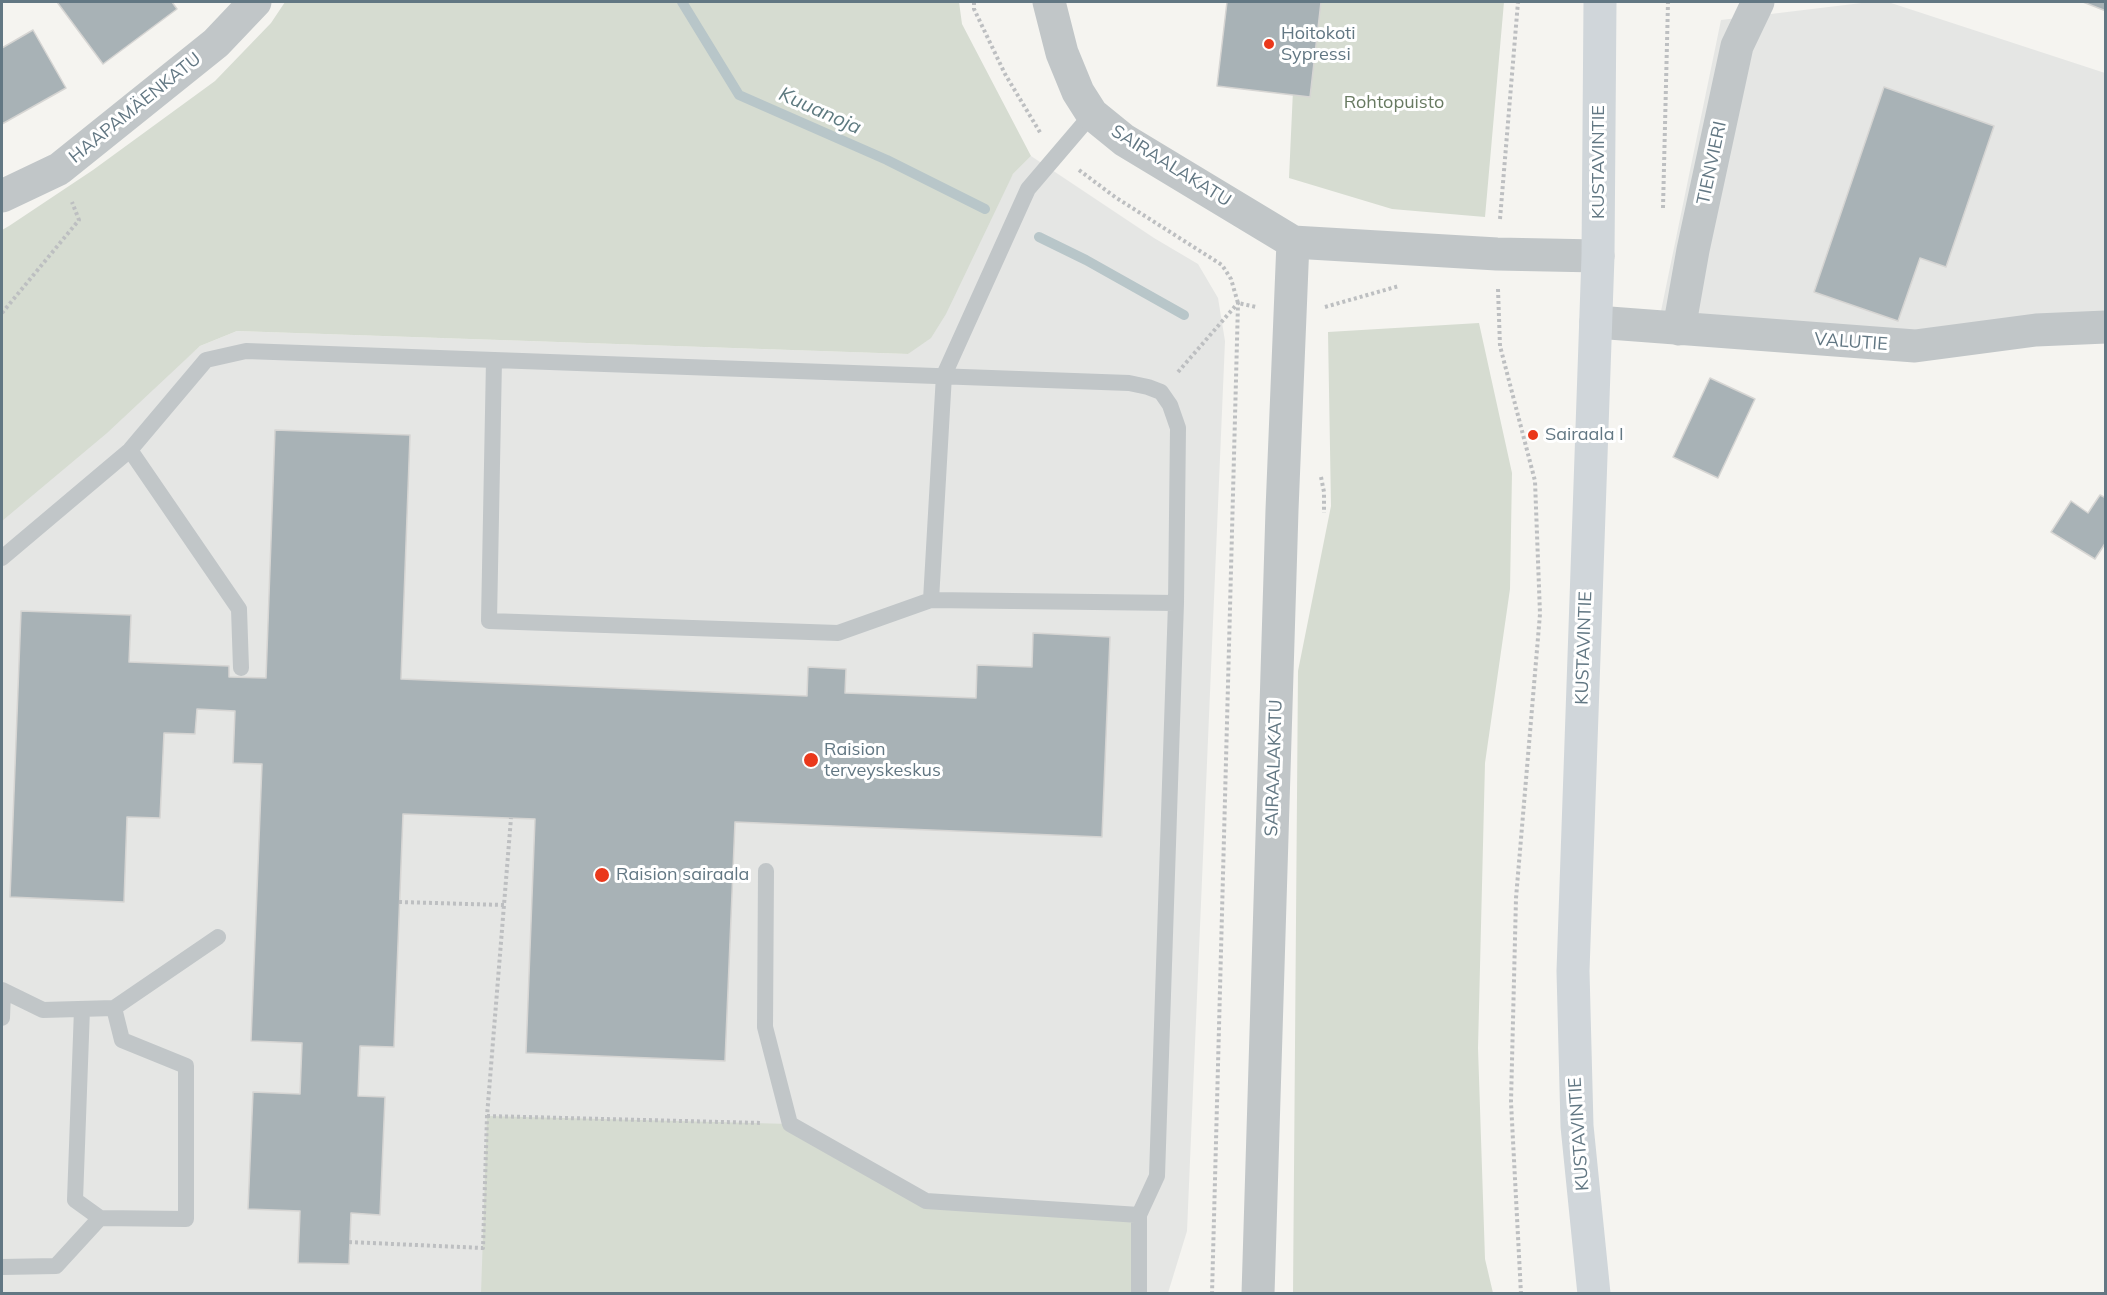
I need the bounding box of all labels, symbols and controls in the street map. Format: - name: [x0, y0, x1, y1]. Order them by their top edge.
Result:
- place label: Hoitokoti Sypressi: [1281, 23, 1356, 66]
- marker: Hoitokoti Sypressi: [1262, 37, 1276, 51]
- street label: HAAPAMÄENKATU: [65, 48, 205, 168]
- water label: Kuuanoja: [775, 82, 865, 140]
- park label: Rohtopuisto: [1344, 92, 1444, 114]
- street label: KUSTAVINTIE: [1588, 105, 1610, 219]
- street label: TIENVIERI: [1693, 119, 1731, 207]
- street label: SAIRAALAKATU: [1107, 120, 1235, 212]
- street label: VALUTIE: [1814, 329, 1888, 355]
- place label: Sairaala I: [1545, 424, 1624, 446]
- marker: Sairaala I: [1526, 428, 1540, 442]
- street label: KUSTAVINTIE: [1571, 591, 1597, 705]
- street label: SAIRAALAKATU: [1261, 699, 1287, 837]
- place label: Raision terveyskeskus: [824, 739, 941, 782]
- marker: Raision terveyskeskus: [802, 751, 820, 769]
- place label: Raision sairaala: [616, 864, 749, 886]
- marker: Raision sairaala: [593, 866, 611, 884]
- street label: KUSTAVINTIE: [1564, 1076, 1594, 1192]

